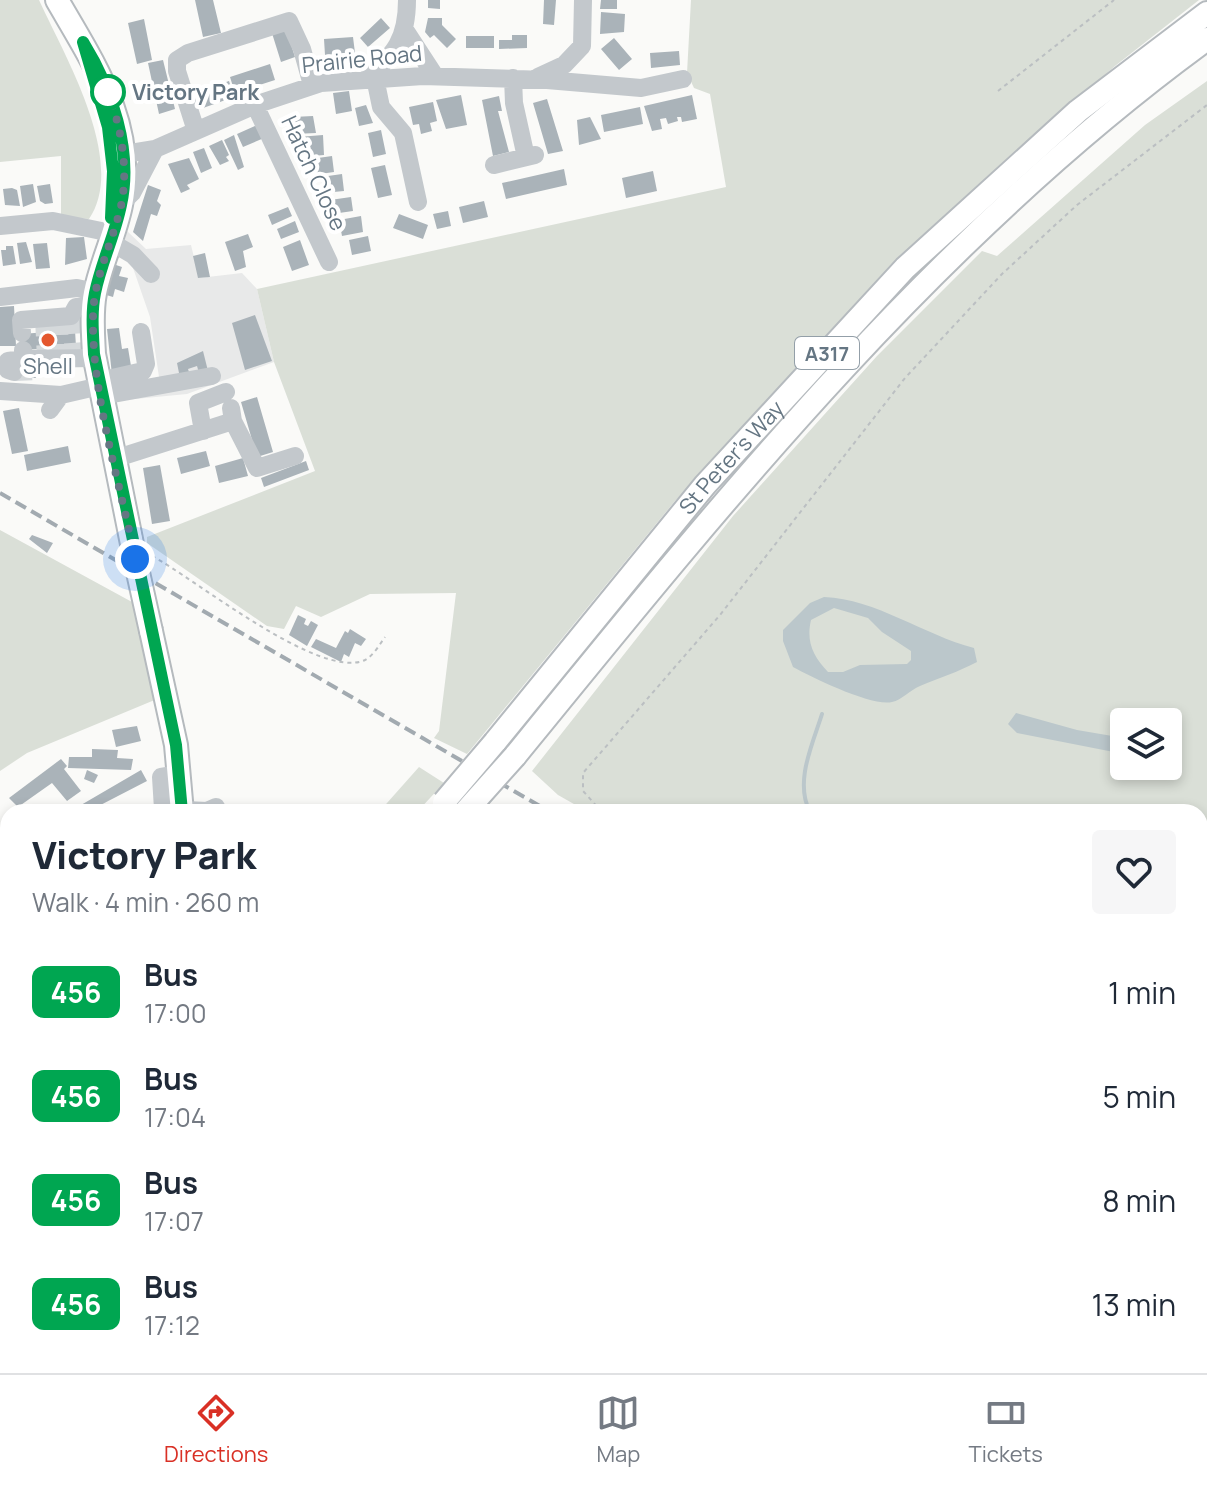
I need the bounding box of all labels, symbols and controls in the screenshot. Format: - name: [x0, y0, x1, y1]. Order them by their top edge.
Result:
- street label: Prairie Road: [300, 38, 424, 80]
- marker: Victory Park: [91, 75, 125, 109]
- place label: Victory Park: [132, 77, 260, 107]
- street label: Hatch Close: [274, 111, 354, 235]
- marker: Shell: [39, 331, 57, 349]
- road number: A317: [795, 337, 859, 369]
- place label: Shell: [23, 351, 73, 381]
- street label: St Peter's Way: [672, 394, 791, 521]
- your location: [115, 539, 155, 579]
- map controls: [1110, 708, 1182, 780]
- button: layers: [1110, 708, 1182, 780]
- text: Victory Park: [32, 828, 256, 880]
- button: heart: [1092, 830, 1176, 914]
- text: Walk · 4 min · 260 m: [32, 884, 259, 920]
- text: Bus: [144, 954, 198, 995]
- text: 1 min: [1108, 972, 1176, 1013]
- text: 456: [51, 973, 101, 1011]
- text: 17:00: [144, 995, 207, 1031]
- text: Bus: [144, 1058, 198, 1099]
- text: 5 min: [1102, 1076, 1176, 1117]
- text: 456: [51, 1077, 101, 1115]
- text: 17:04: [144, 1099, 206, 1135]
- text: Bus: [144, 1162, 198, 1203]
- text: 8 min: [1102, 1180, 1176, 1221]
- text: 456: [51, 1181, 101, 1219]
- text: 17:07: [144, 1203, 204, 1239]
- text: Bus: [144, 1266, 198, 1307]
- text: 13 min: [1091, 1284, 1176, 1325]
- text: 456: [51, 1285, 101, 1323]
- text: 17:12: [144, 1307, 200, 1343]
- tab: Directions: [164, 1391, 268, 1469]
- tab: Map: [596, 1391, 640, 1469]
- tab: Tickets: [969, 1391, 1043, 1469]

